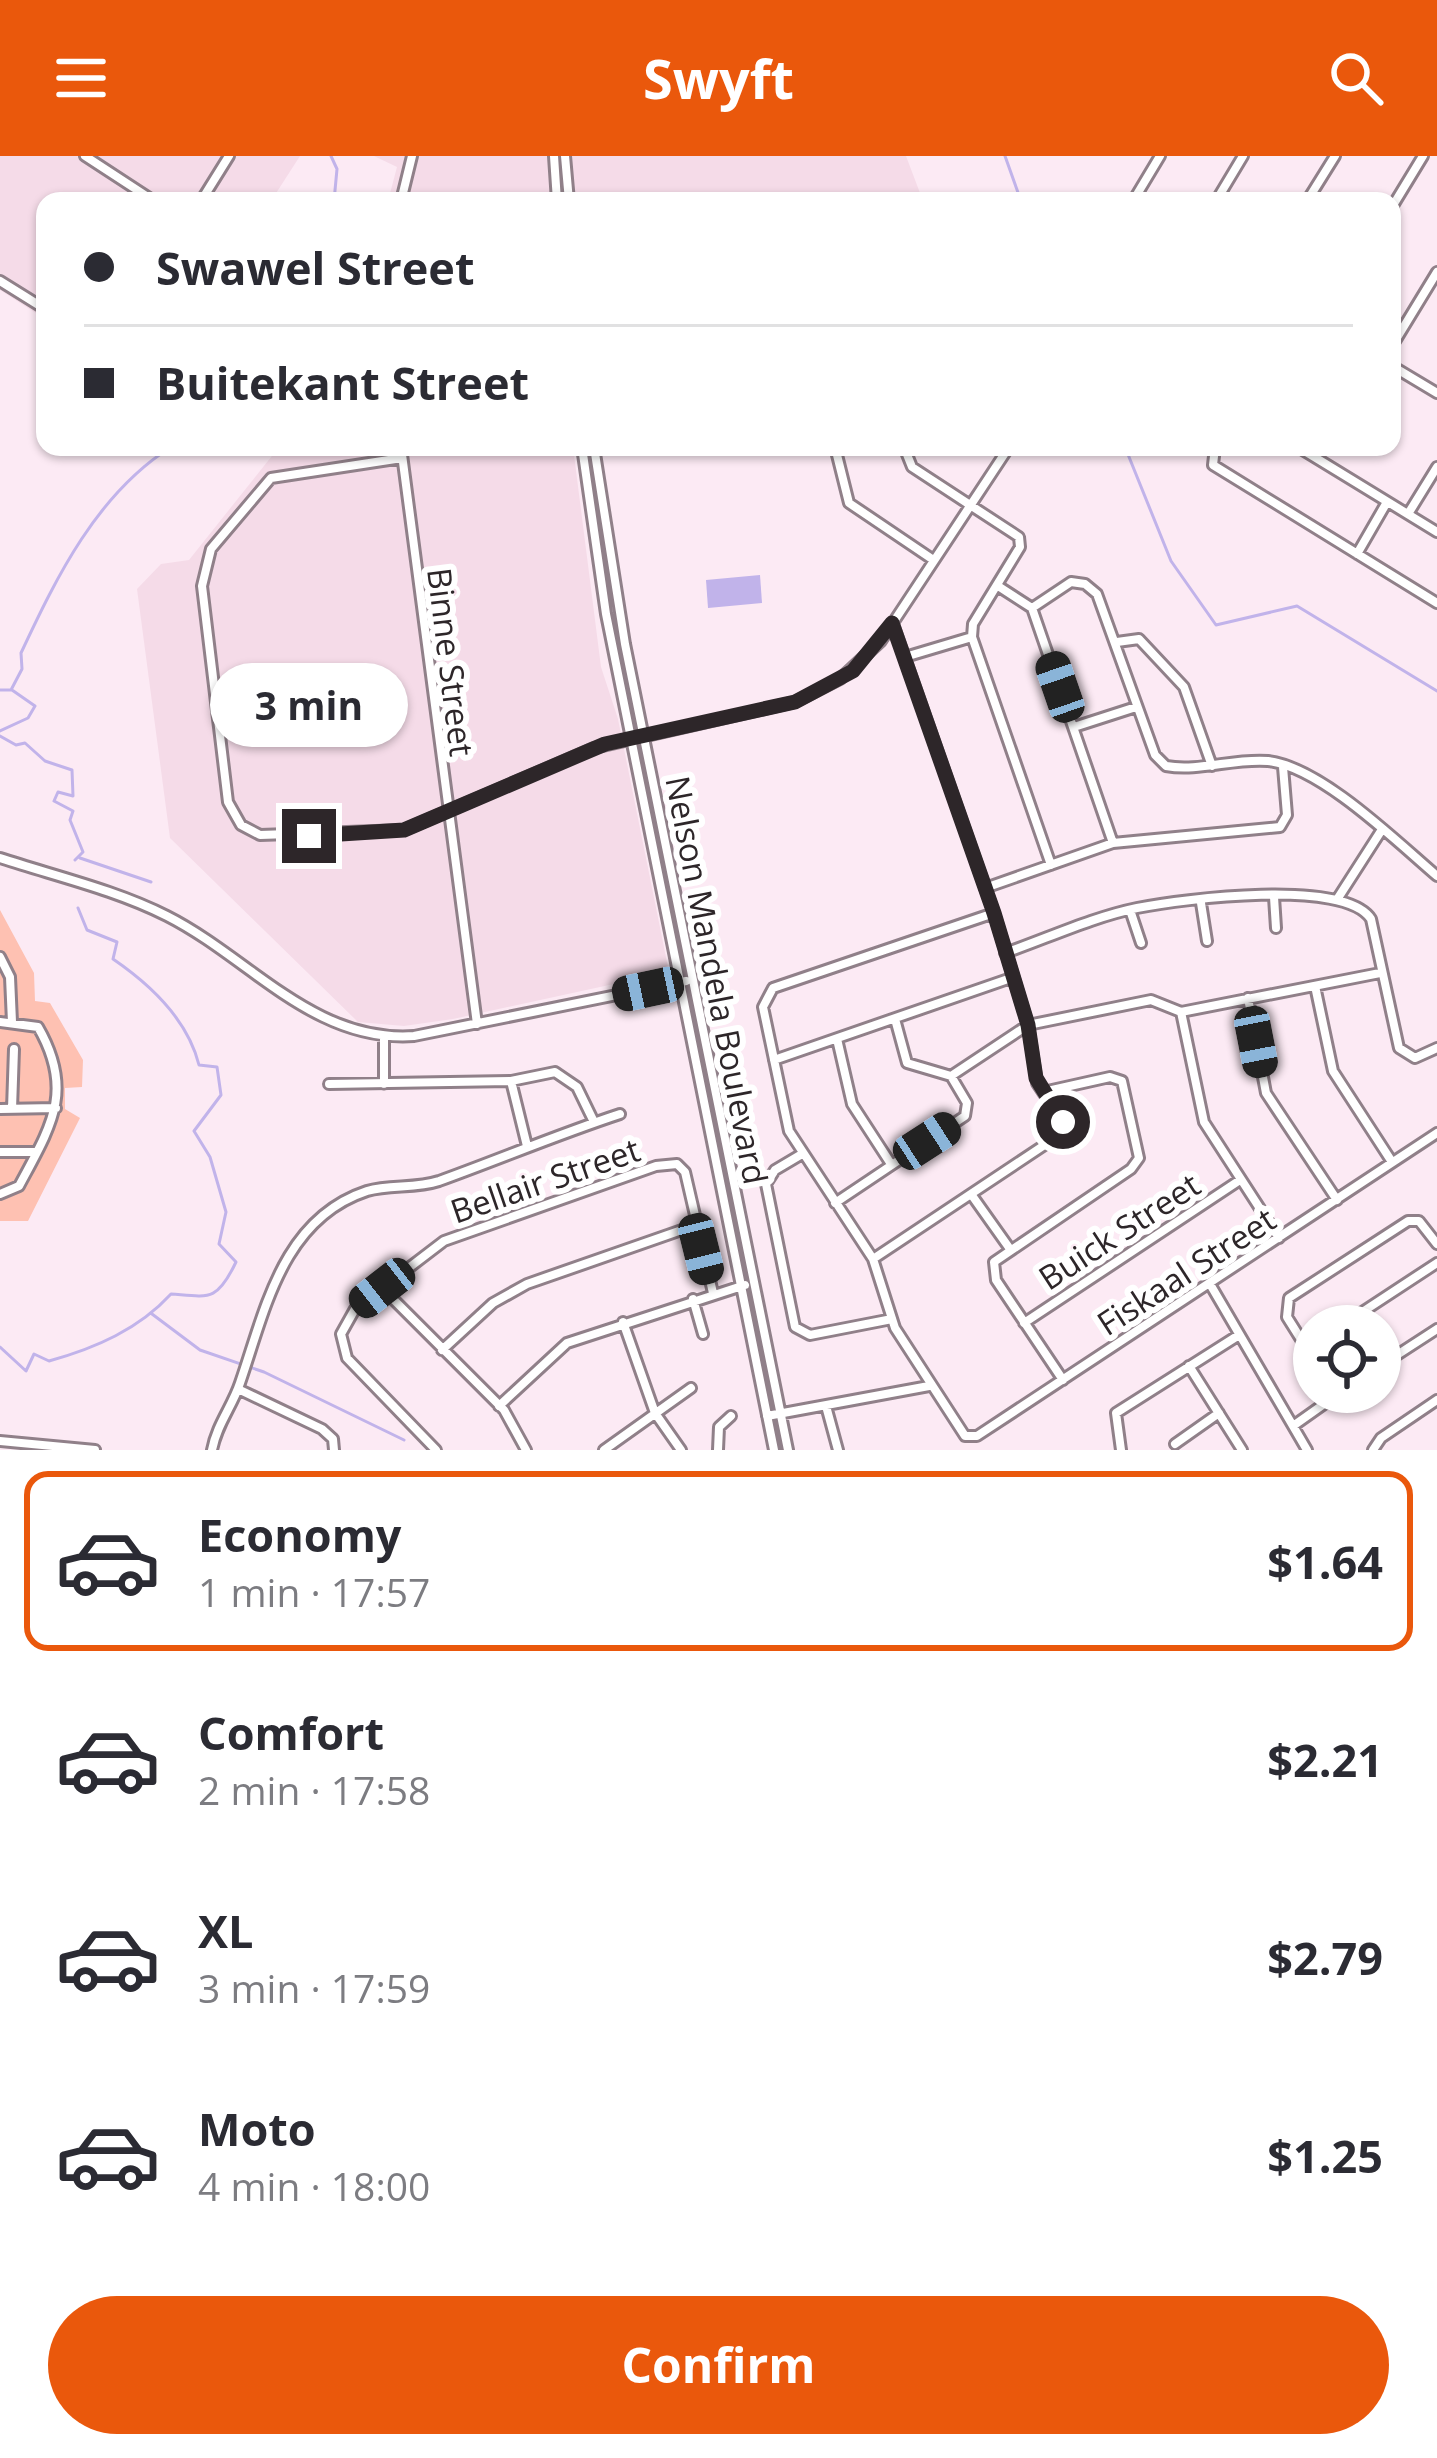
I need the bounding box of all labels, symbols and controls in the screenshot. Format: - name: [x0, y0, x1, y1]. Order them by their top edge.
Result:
- text: Swyft: [643, 41, 794, 115]
- icon: menu: [48, 45, 114, 111]
- icon: search: [1323, 45, 1389, 111]
- text: Swawel Street: [156, 237, 474, 298]
- text: Buitekant Street: [156, 352, 529, 413]
- street label: Binne Street: [417, 565, 485, 759]
- car: [1031, 647, 1089, 727]
- callout: 3 min: [210, 662, 408, 746]
- text: 3 min: [255, 678, 363, 731]
- street label: Nelson Mandela Boulevard: [655, 772, 779, 1188]
- route end: [282, 809, 336, 863]
- car: [609, 964, 687, 1014]
- car: [1231, 1003, 1281, 1081]
- route start: [1036, 1095, 1090, 1149]
- car: [887, 1106, 967, 1176]
- street label: Bellair Street: [444, 1127, 646, 1233]
- street label: Buick Street: [1030, 1162, 1208, 1300]
- street label: Fiskaal Street: [1088, 1197, 1284, 1345]
- car: [675, 1210, 727, 1288]
- car: [343, 1252, 421, 1324]
- map controls: [1293, 1305, 1401, 1413]
- button: locate: [1293, 1305, 1401, 1413]
- text: Economy: [198, 1504, 401, 1565]
- icon: car: [54, 1507, 162, 1615]
- text: $1.64: [1267, 1531, 1383, 1592]
- text: 1 min · 17:57: [198, 1565, 430, 1618]
- text: Comfort: [198, 1702, 384, 1763]
- icon: car: [54, 1705, 162, 1813]
- text: $2.21: [1267, 1729, 1383, 1790]
- text: 2 min · 17:58: [198, 1763, 430, 1816]
- text: XL: [198, 1900, 253, 1961]
- icon: car: [54, 1903, 162, 2011]
- text: $2.79: [1267, 1927, 1383, 1988]
- text: 3 min · 17:59: [198, 1961, 430, 2014]
- text: Moto: [198, 2098, 316, 2159]
- icon: car: [54, 2101, 162, 2209]
- text: $1.25: [1267, 2125, 1383, 2186]
- text: 4 min · 18:00: [198, 2159, 430, 2212]
- button: Confirm: [48, 2296, 1389, 2434]

